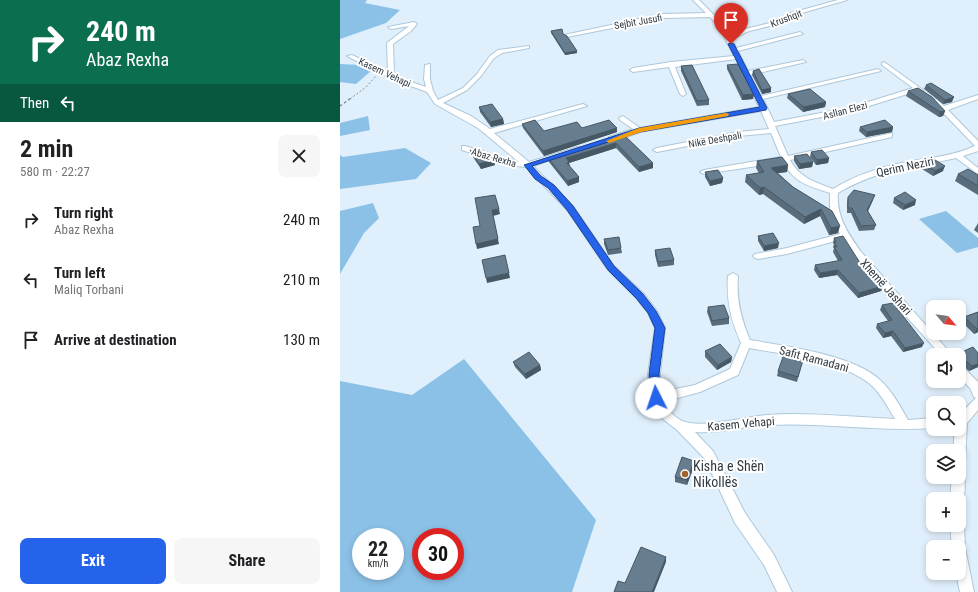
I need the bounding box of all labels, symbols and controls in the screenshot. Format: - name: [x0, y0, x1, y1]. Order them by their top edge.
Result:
- pin: [714, 3, 748, 44]
- street label: Krushqit: [769, 7, 804, 30]
- icon: arrive: [720, 9, 742, 31]
- street label: Sejbit Jusufi: [613, 12, 663, 31]
- text: 240 m: [86, 15, 156, 48]
- icon: right: [20, 16, 72, 68]
- text: Abaz Rexha: [86, 49, 169, 70]
- street label: Kasem Vehapi: [357, 56, 413, 89]
- icon: left: [57, 92, 79, 114]
- text: Then: [20, 94, 49, 112]
- street label: Asllan Elezi: [822, 99, 869, 122]
- street label: Nikë Deshpali: [688, 129, 743, 150]
- text: 2 min: [20, 135, 73, 163]
- button: close: [278, 135, 320, 177]
- street label: Abaz Rexha: [470, 146, 518, 169]
- street label: Qerim Neziri: [875, 154, 935, 180]
- text: 580 m · 22:27: [20, 164, 90, 179]
- text: Turn right: [54, 204, 113, 222]
- icon: right: [20, 209, 42, 231]
- text: 240 m: [283, 211, 320, 229]
- text: Abaz Rexha: [54, 222, 114, 237]
- street label: Xhemë Jashari: [857, 256, 915, 318]
- text: Turn left: [54, 264, 105, 282]
- icon: left: [20, 269, 42, 291]
- text: 210 m: [283, 271, 320, 289]
- text: Maliq Torbani: [54, 282, 124, 297]
- north arrow: [926, 300, 966, 340]
- map controls: [926, 300, 966, 580]
- icon: arrive: [20, 329, 42, 351]
- text: Arrive at destination: [54, 331, 177, 349]
- text: 130 m: [283, 331, 320, 349]
- street label: Safit Ramadani: [778, 343, 850, 375]
- button: sound: [926, 348, 966, 388]
- position arrow: [635, 377, 677, 419]
- button: search: [926, 396, 966, 436]
- street label: Kasem Vehapi: [707, 414, 775, 434]
- button: layers: [926, 444, 966, 484]
- place label: Kisha e Shën Nikollës: [693, 458, 764, 490]
- marker: Kisha e Shën Nikollës: [680, 469, 690, 479]
- button: +: [926, 492, 966, 532]
- speed limit sign: 30: [412, 528, 464, 580]
- text: 22: [368, 537, 388, 561]
- button: Exit: [20, 538, 166, 584]
- button: Share: [174, 538, 320, 584]
- button: −: [926, 540, 966, 580]
- text: km/h: [368, 558, 388, 569]

